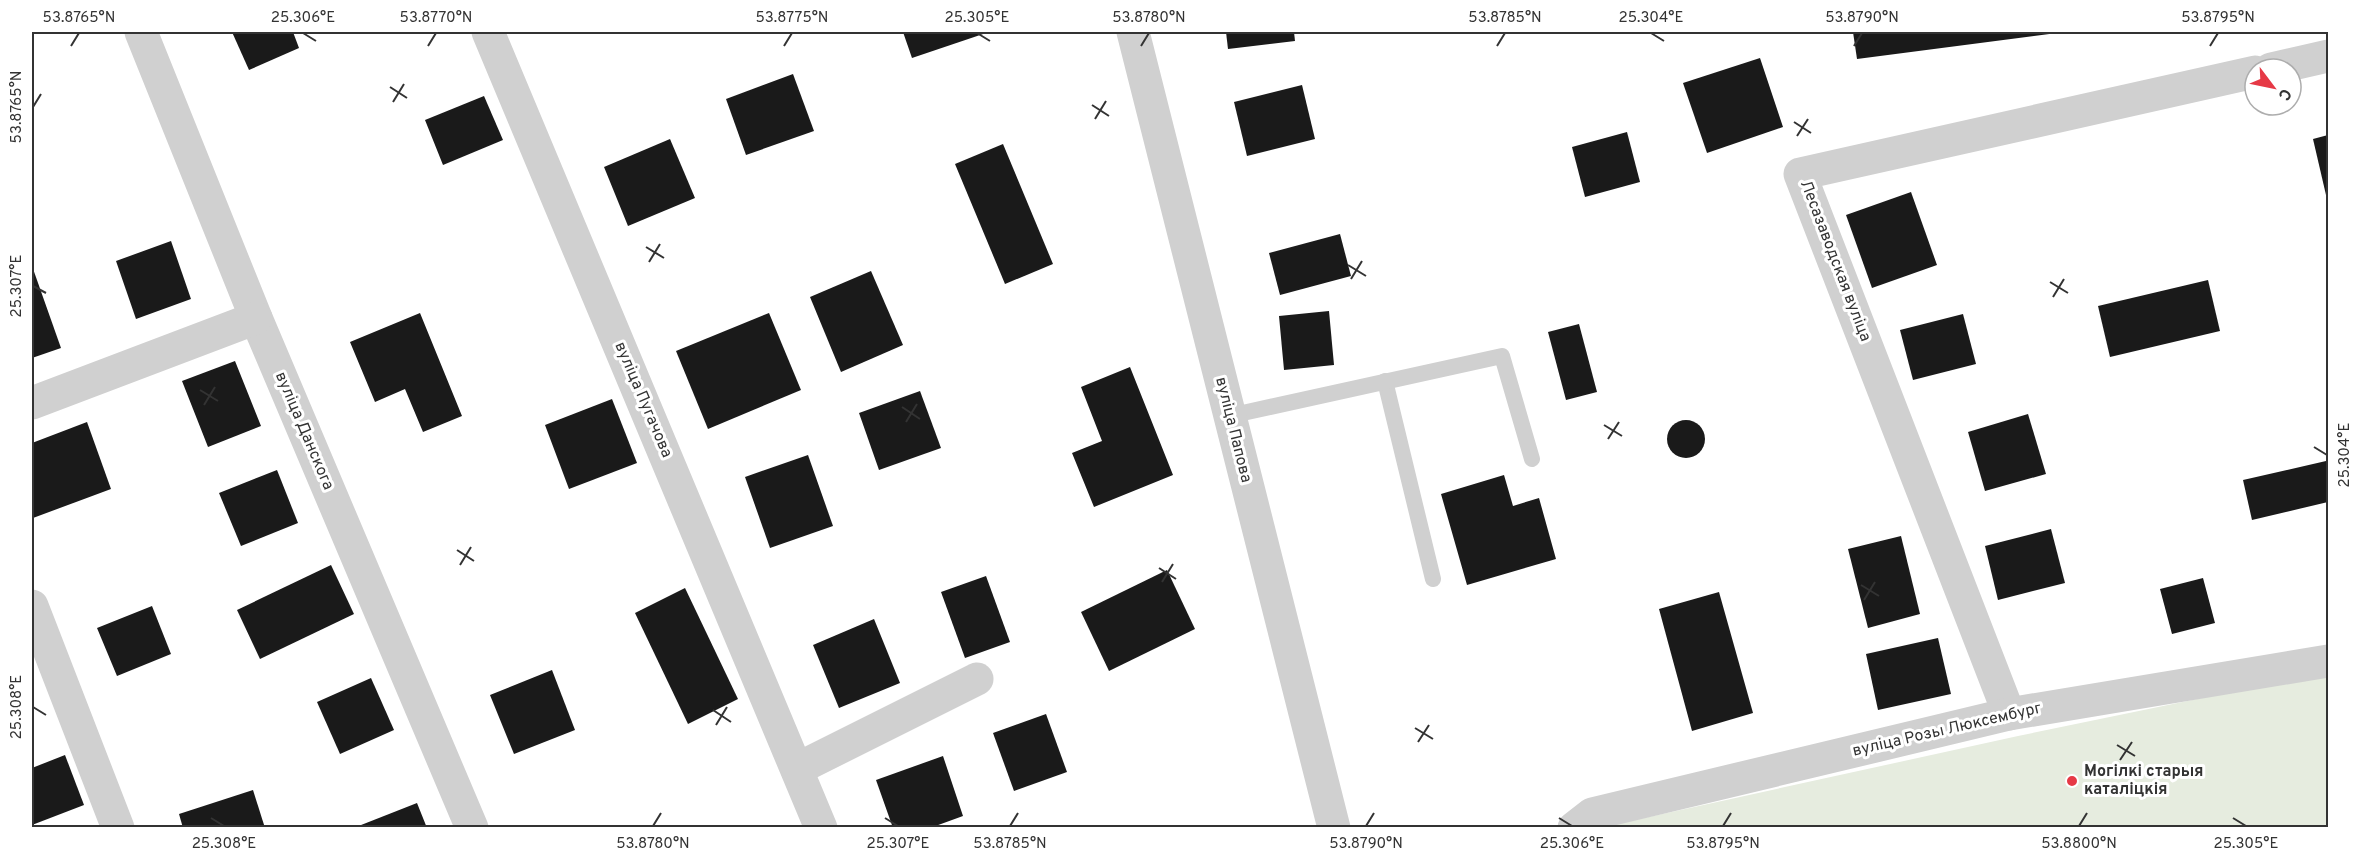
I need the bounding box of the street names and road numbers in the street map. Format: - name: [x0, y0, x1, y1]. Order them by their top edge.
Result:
- street label: Лесазаводская вуліца: [1795, 177, 1875, 345]
- street label: вуліца Пугачова: [610, 339, 676, 461]
- street label: вуліца Данскога: [270, 369, 338, 493]
- street label: вуліца Папова: [1210, 375, 1256, 485]
- street label: вуліца Розы Люксембург: [1851, 698, 2044, 761]

